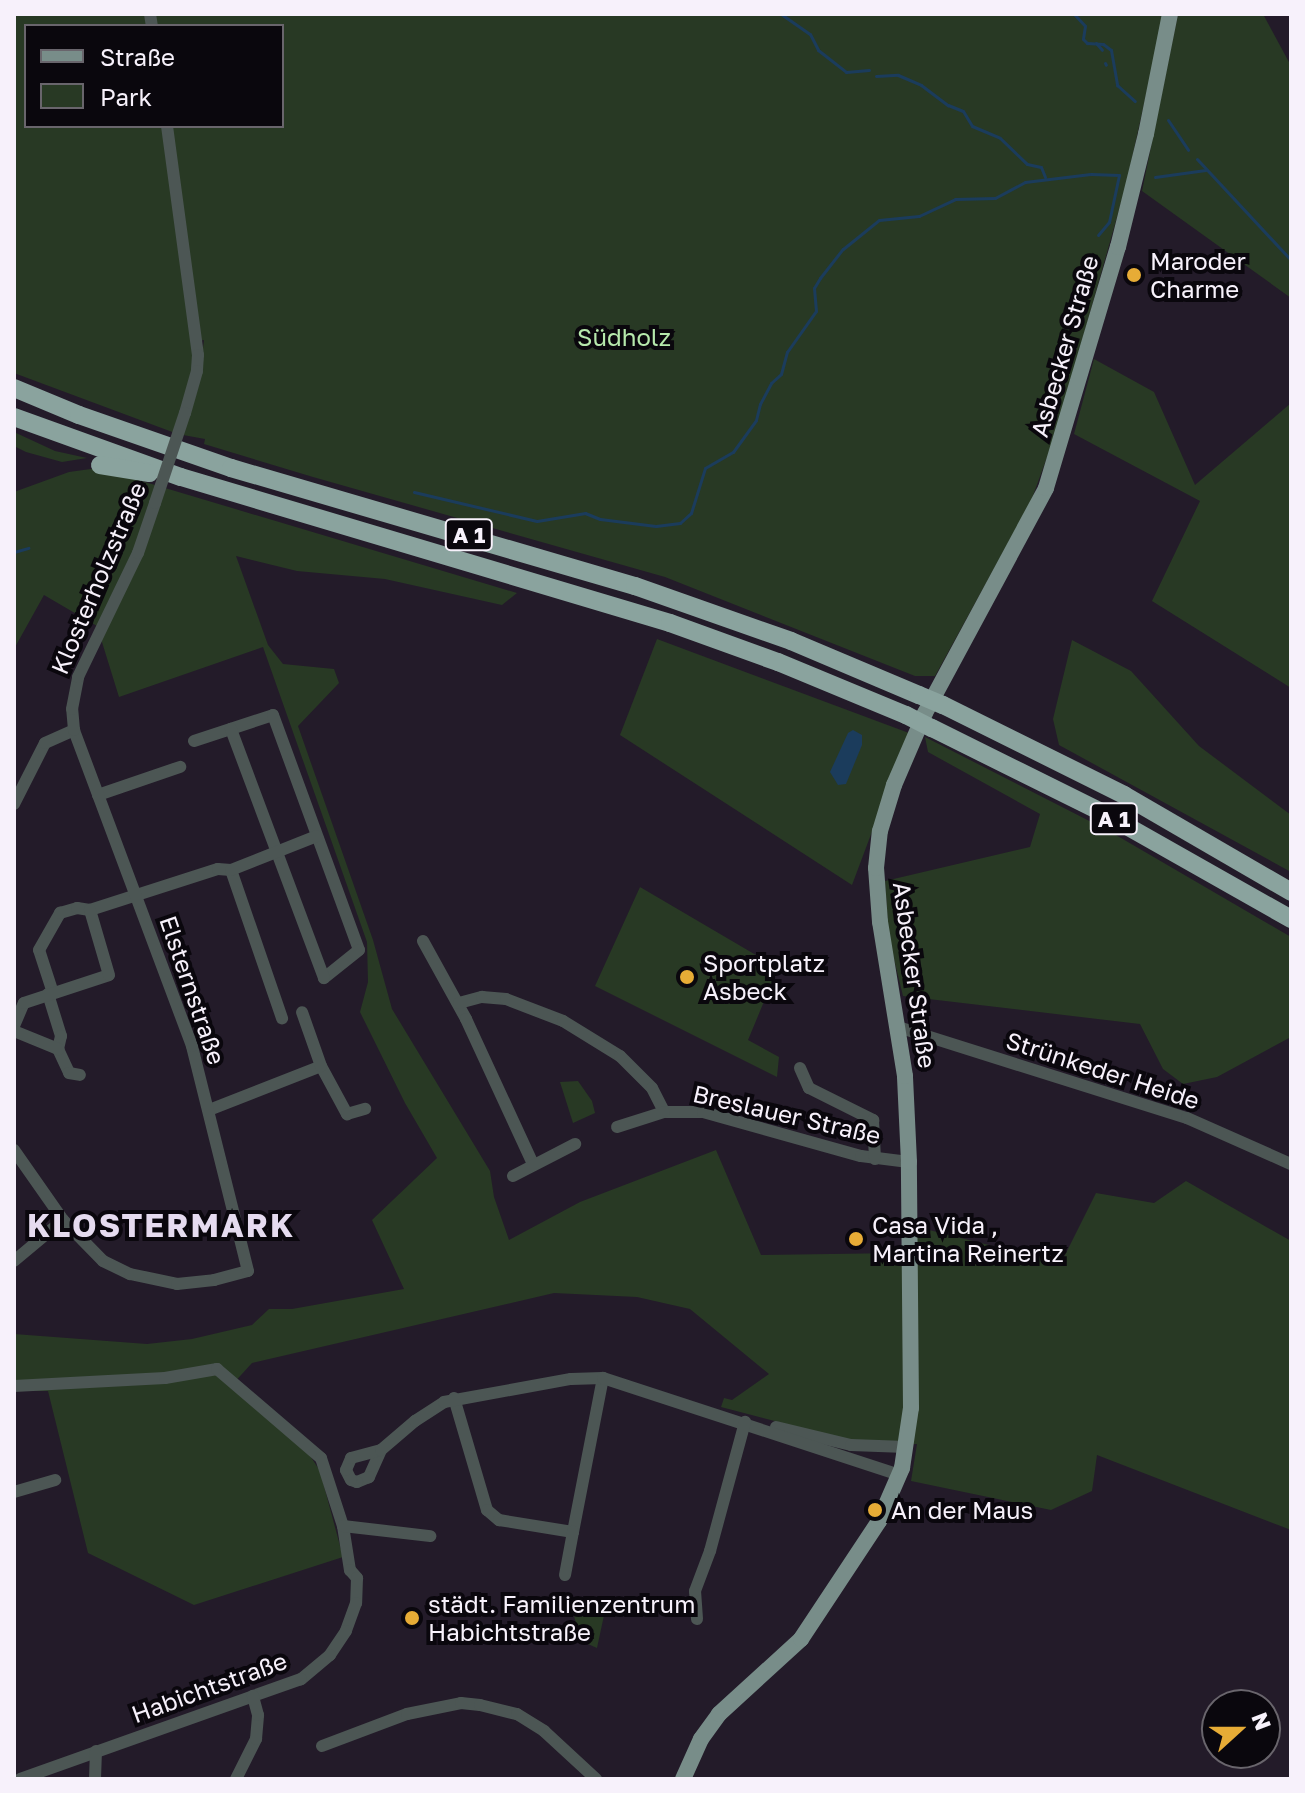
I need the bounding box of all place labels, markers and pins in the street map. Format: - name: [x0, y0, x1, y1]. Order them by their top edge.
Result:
- place label: Maroder Charme: [1150, 247, 1246, 303]
- marker: Maroder Charme: [1125, 266, 1143, 284]
- place label: Sportplatz Asbeck: [703, 949, 825, 1005]
- marker: Sportplatz Asbeck: [678, 968, 696, 986]
- place label: Casa Vida , Martina Reinertz: [872, 1211, 1064, 1267]
- marker: Casa Vida , Martina Reinertz: [847, 1230, 865, 1248]
- place label: An der Maus: [891, 1496, 1033, 1524]
- marker: An der Maus: [866, 1501, 884, 1519]
- place label: städt. Familienzentrum Habichtstraße: [428, 1590, 695, 1646]
- marker: städt. Familienzentrum Habichtstraße: [403, 1609, 421, 1627]

